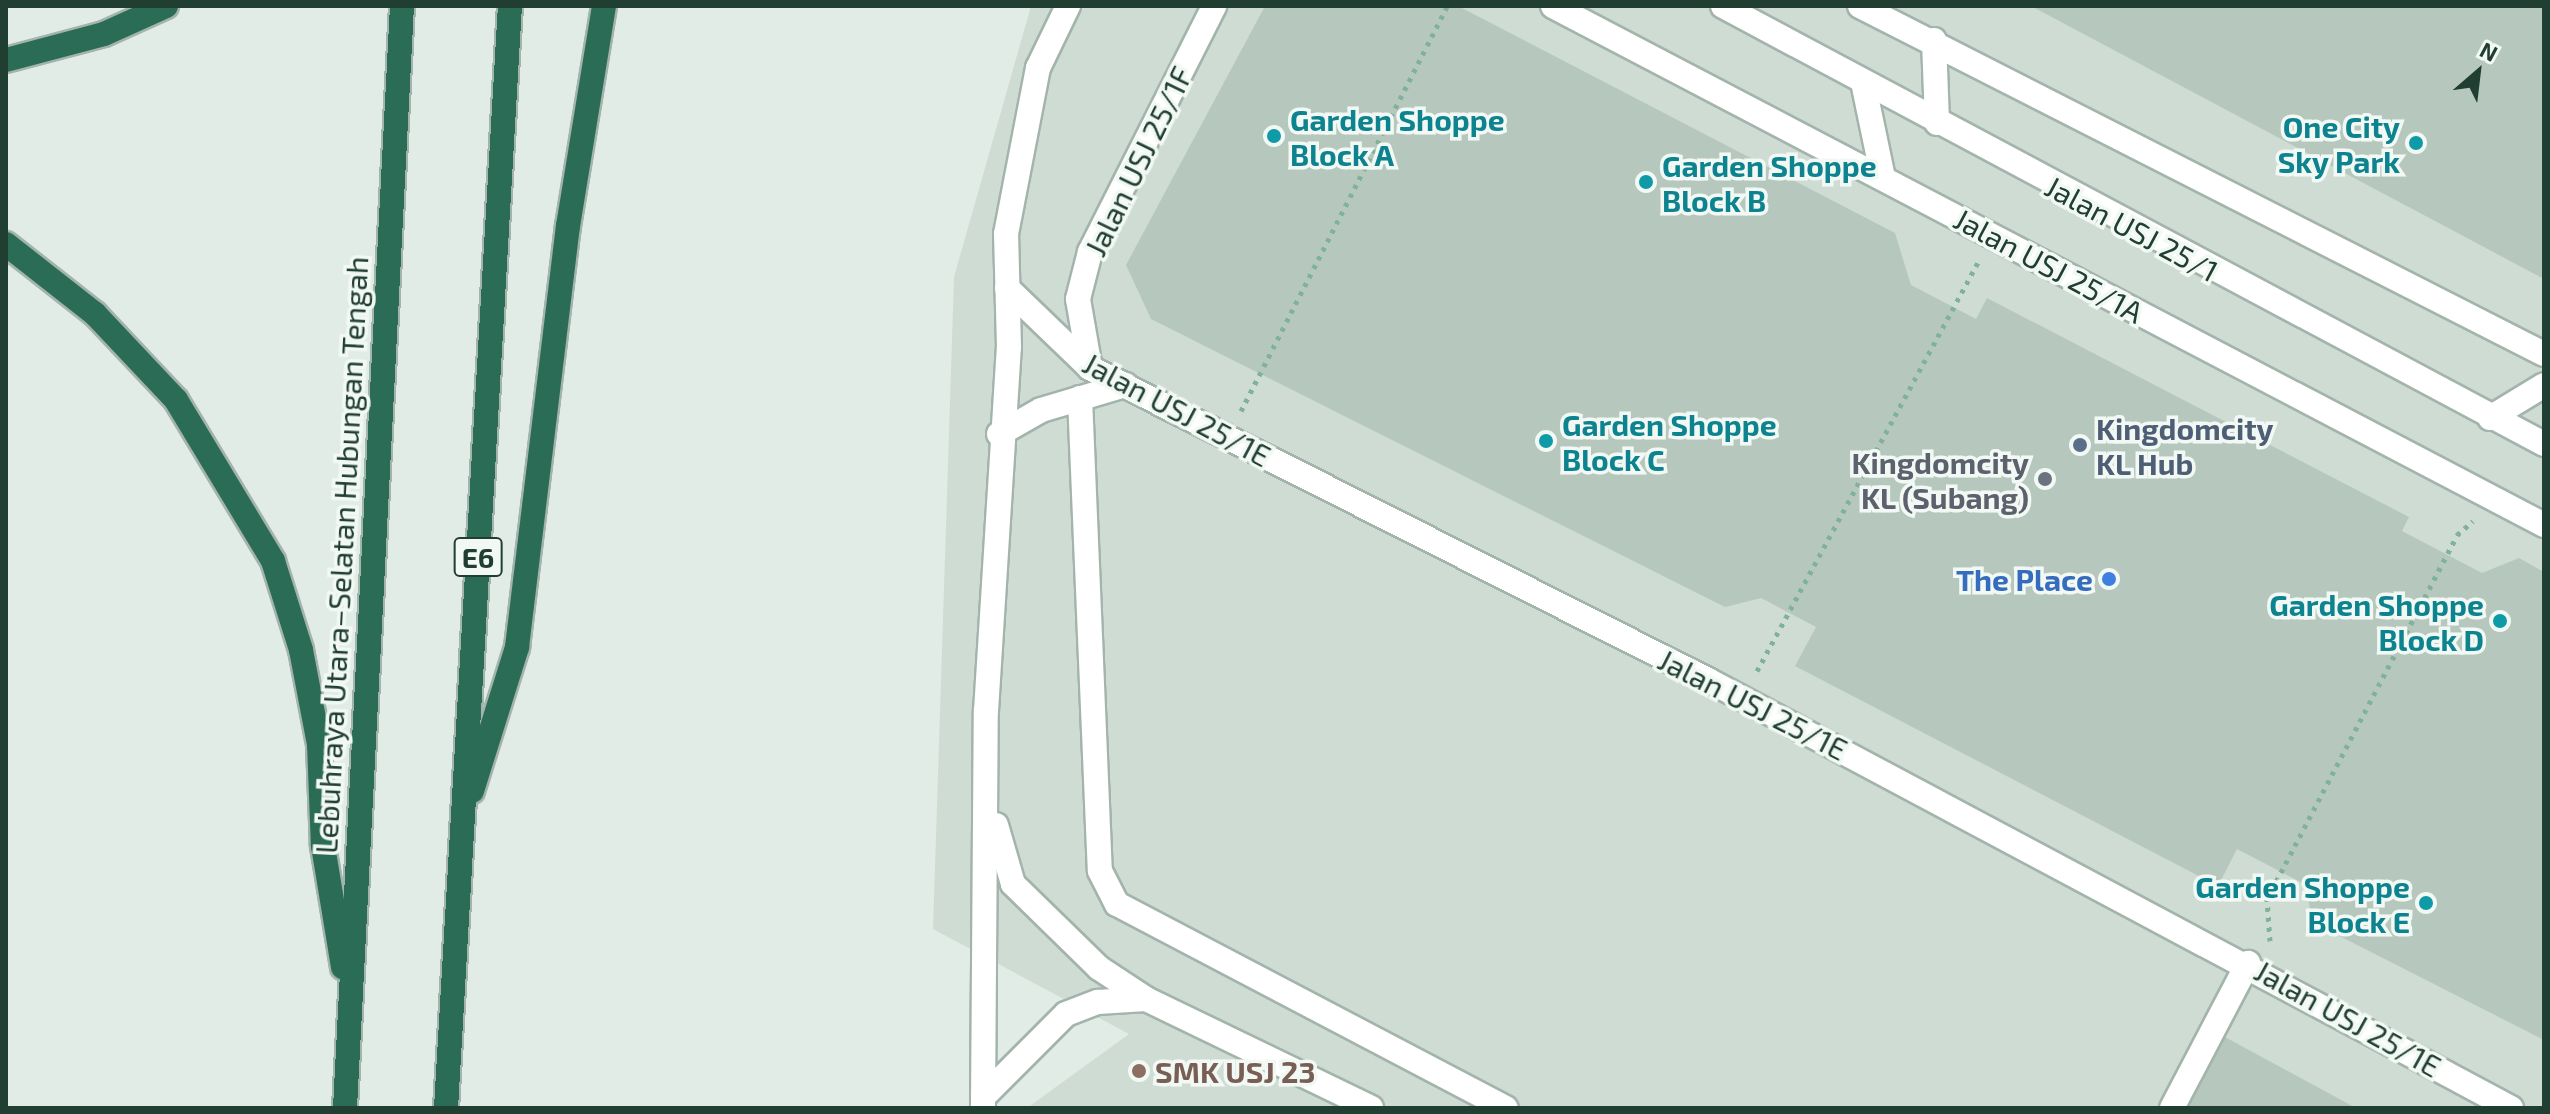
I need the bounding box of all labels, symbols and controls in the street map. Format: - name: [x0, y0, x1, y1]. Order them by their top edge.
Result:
- north arrow: [2438, 32, 2518, 112]
- text: N: [2476, 36, 2502, 66]
- street label: Jalan USJ 25/1F: [1077, 60, 1199, 262]
- place label: Garden Shoppe Block A: [1290, 101, 1505, 172]
- place label: One City Sky Park: [2277, 108, 2400, 178]
- marker: Garden Shoppe Block A: [1265, 127, 1283, 145]
- marker: One City Sky Park: [2407, 134, 2425, 152]
- place label: Garden Shoppe Block B: [1662, 147, 1877, 218]
- street label: Jalan USJ 25/1: [2040, 167, 2224, 289]
- marker: Garden Shoppe Block B: [1637, 173, 1655, 191]
- street label: Jalan USJ 25/1A: [1948, 200, 2150, 330]
- street label: Lebuhraya Utara–Selatan Hubungan Tengah: [307, 255, 375, 855]
- street label: Jalan USJ 25/1E: [1077, 345, 1277, 473]
- place label: Garden Shoppe Block C: [1562, 406, 1777, 476]
- place label: Kingdomcity KL Hub: [2096, 410, 2273, 480]
- marker: Garden Shoppe Block C: [1537, 432, 1555, 450]
- marker: Kingdomcity KL Hub: [2071, 436, 2089, 454]
- place label: Kingdomcity KL (Subang): [1852, 444, 2029, 514]
- marker: Kingdomcity KL (Subang): [2036, 470, 2054, 488]
- road number: E6: [452, 533, 504, 581]
- place label: The Place: [1956, 561, 2093, 597]
- marker: The Place: [2100, 570, 2118, 588]
- place label: Garden Shoppe Block D: [2269, 586, 2484, 656]
- marker: Garden Shoppe Block D: [2491, 612, 2509, 630]
- street label: Jalan USJ 25/1E: [1653, 641, 1853, 767]
- place label: Garden Shoppe Block E: [2195, 868, 2410, 938]
- marker: Garden Shoppe Block E: [2417, 894, 2435, 912]
- street label: Jalan USJ 25/1E: [2249, 952, 2447, 1084]
- place label: SMK USJ 23: [1155, 1053, 1316, 1089]
- marker: SMK USJ 23: [1130, 1062, 1148, 1080]

